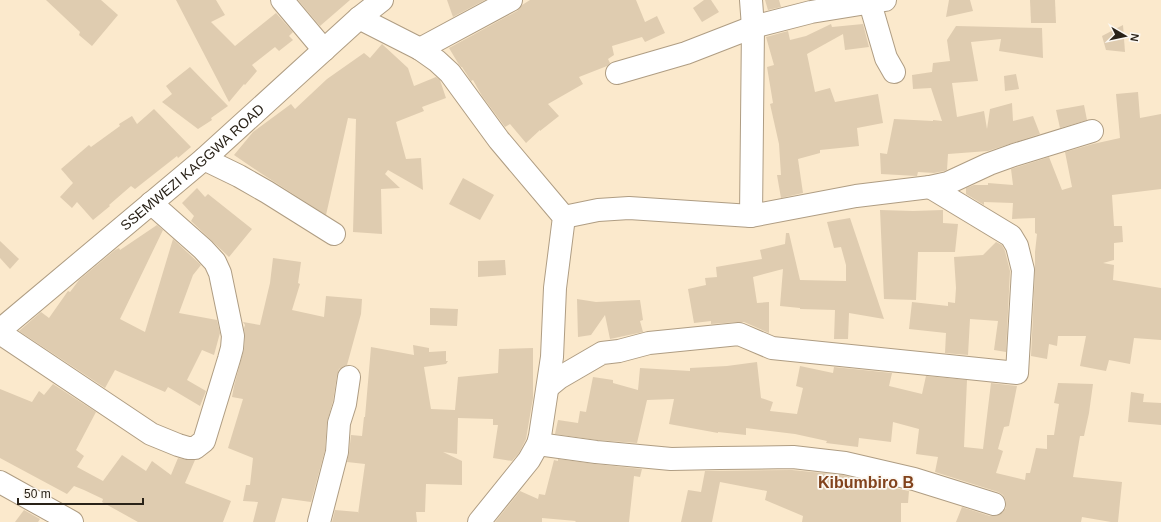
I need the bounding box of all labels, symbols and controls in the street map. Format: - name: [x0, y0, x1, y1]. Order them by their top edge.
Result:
- north arrow: [1105, 16, 1145, 56]
- text: N: [1128, 33, 1141, 42]
- street label: SSEMWEZI KAGGWA ROAD: [117, 100, 267, 234]
- district label: Kibumbiro B: [818, 474, 914, 491]
- scale bar: [18, 480, 143, 506]
- text: 50 m: [24, 487, 51, 501]

